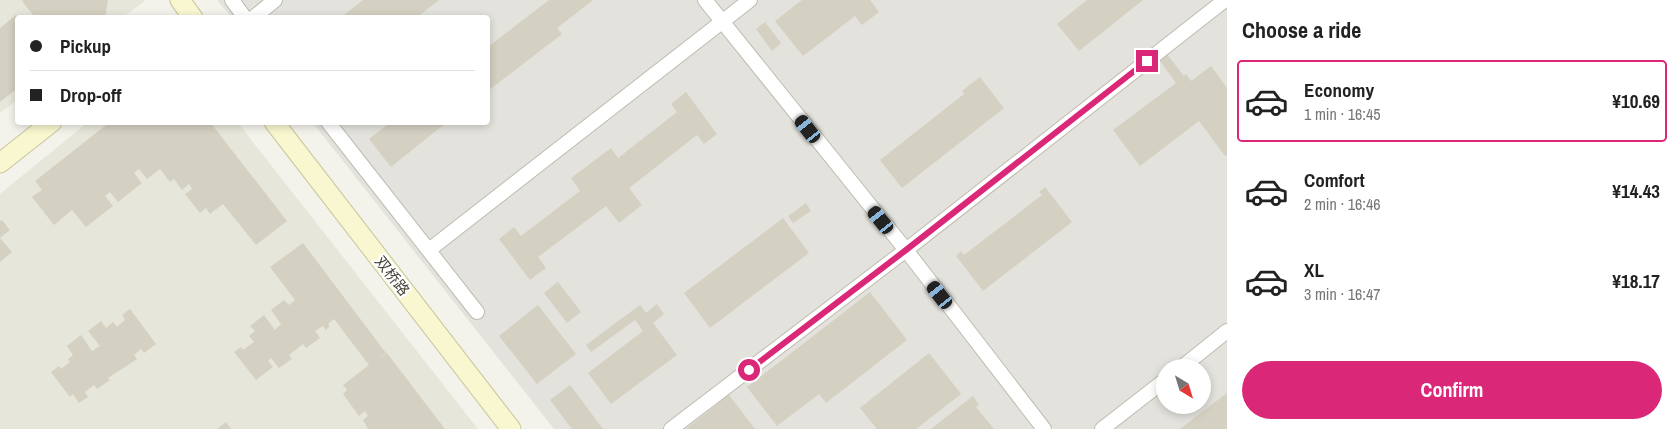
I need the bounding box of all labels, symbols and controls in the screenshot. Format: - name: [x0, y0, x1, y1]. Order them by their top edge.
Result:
- text: Choose a ride: [1242, 15, 1361, 45]
- text: Pickup: [60, 33, 111, 59]
- route end: [1136, 50, 1158, 72]
- text: Economy: [1304, 77, 1374, 103]
- icon: car: [1244, 79, 1289, 124]
- text: Drop-off: [60, 82, 121, 108]
- text: ¥10.69: [1612, 88, 1660, 114]
- text: 1 min · 16:45: [1304, 103, 1381, 125]
- car: [792, 113, 823, 145]
- text: Comfort: [1304, 167, 1365, 193]
- icon: car: [1244, 169, 1289, 214]
- text: ¥14.43: [1612, 178, 1660, 204]
- text: 2 min · 16:46: [1304, 193, 1381, 215]
- car: [865, 204, 896, 236]
- street label: 双桥路: [370, 251, 415, 300]
- text: XL: [1304, 257, 1324, 283]
- icon: car: [1244, 259, 1289, 304]
- text: ¥18.17: [1612, 268, 1660, 294]
- car: [924, 279, 955, 311]
- text: 3 min · 16:47: [1304, 283, 1381, 305]
- route start: [738, 359, 760, 381]
- north arrow: [1156, 359, 1211, 414]
- map controls: [1156, 359, 1211, 414]
- button: Confirm: [1242, 361, 1662, 419]

